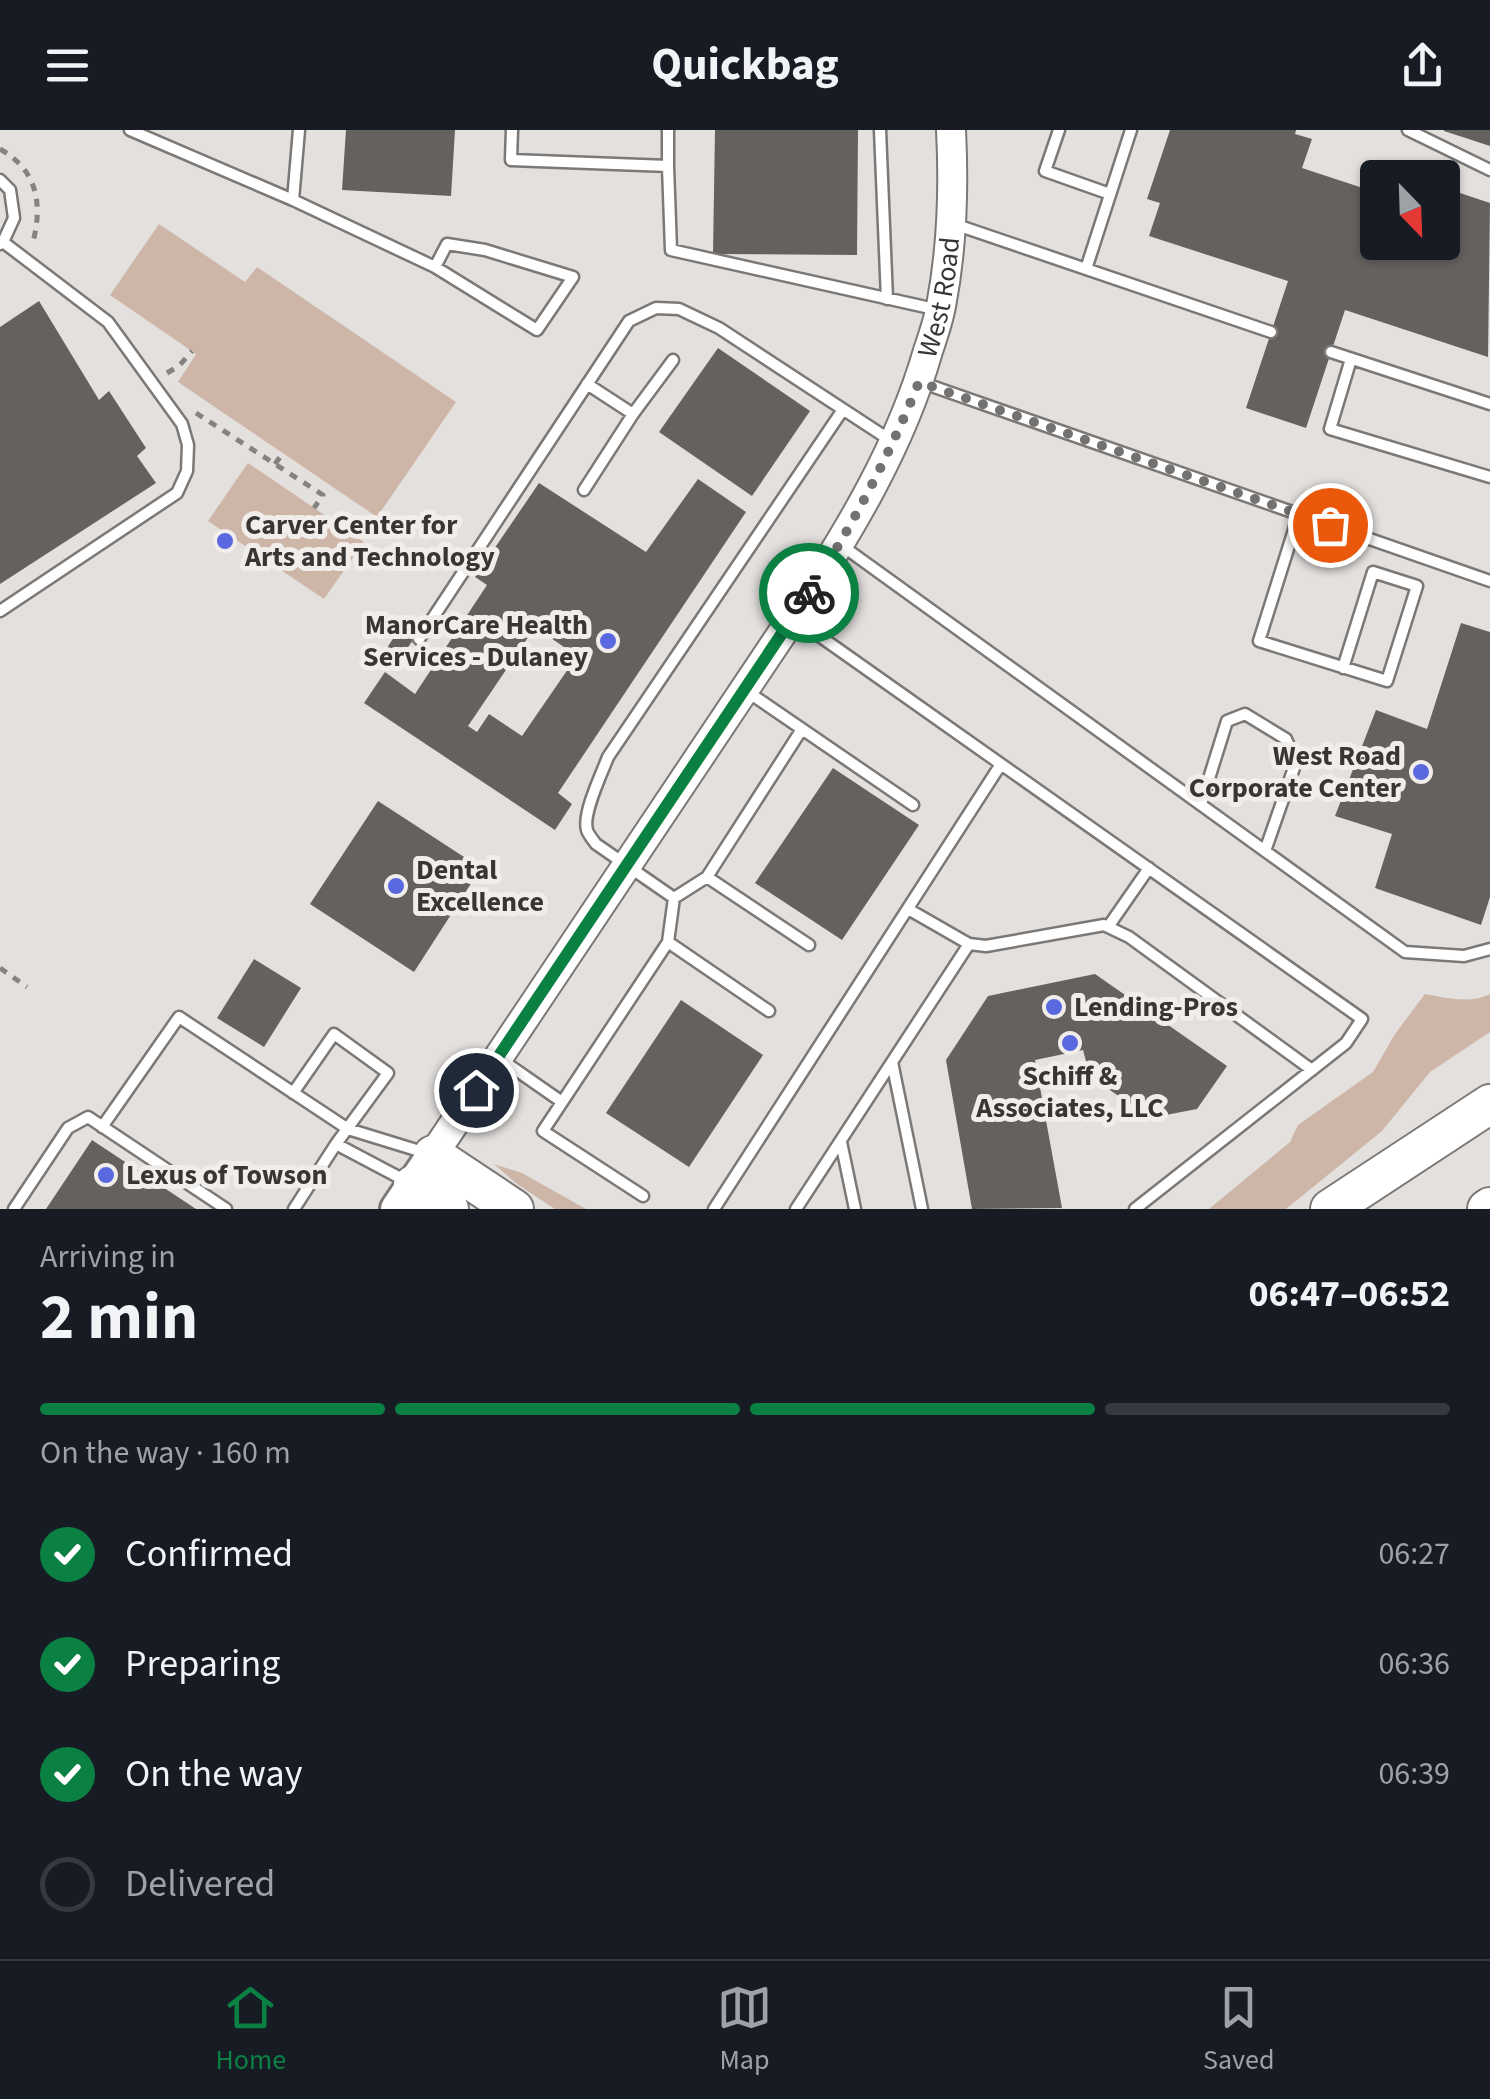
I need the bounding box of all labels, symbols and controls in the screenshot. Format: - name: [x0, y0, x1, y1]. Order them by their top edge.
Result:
- text: Quickbag: [651, 33, 839, 97]
- icon: menu: [40, 38, 95, 93]
- icon: share: [1395, 38, 1450, 93]
- north arrow: [1360, 160, 1460, 260]
- map controls: [1360, 160, 1460, 260]
- street label: West Road: [907, 235, 970, 363]
- pin: [1288, 483, 1373, 568]
- icon: bag: [1303, 498, 1358, 553]
- place label: Carver Center for Arts and Technology: [244, 505, 495, 577]
- marker: Carver Center for Arts and Technology: [214, 530, 236, 552]
- courier: [759, 543, 859, 643]
- icon: bike: [782, 566, 837, 621]
- place label: ManorCare Health Services - Dulaney: [363, 605, 588, 677]
- marker: ManorCare Health Services - Dulaney: [597, 630, 619, 652]
- place label: West Road Corporate Center: [1189, 736, 1402, 808]
- marker: West Road Corporate Center: [1410, 761, 1432, 783]
- place label: Dental Excellence: [416, 850, 544, 922]
- marker: Dental Excellence: [385, 875, 407, 897]
- place label: Lending-Pros: [1074, 987, 1238, 1027]
- marker: Lending-Pros: [1043, 996, 1065, 1018]
- marker: Schiff & Associates, LLC: [1059, 1032, 1081, 1054]
- pin: [434, 1048, 519, 1133]
- place label: Schiff & Associates, LLC: [975, 1056, 1164, 1128]
- icon: home: [449, 1063, 504, 1118]
- place label: Lexus of Towson: [126, 1155, 327, 1195]
- marker: Lexus of Towson: [95, 1164, 117, 1186]
- text: Arriving in: [40, 1234, 176, 1280]
- text: 06:47–06:52: [1248, 1267, 1450, 1321]
- text: 2 min: [40, 1271, 198, 1364]
- text: On the way · 160 m: [40, 1430, 291, 1476]
- icon: check: [40, 1527, 95, 1582]
- text: Confirmed: [125, 1527, 293, 1581]
- text: 06:27: [1378, 1531, 1450, 1577]
- icon: check: [40, 1637, 95, 1692]
- text: Preparing: [125, 1637, 280, 1691]
- text: 06:36: [1378, 1641, 1450, 1687]
- icon: check: [40, 1747, 95, 1802]
- text: On the way: [125, 1747, 302, 1801]
- text: 06:39: [1378, 1751, 1450, 1797]
- text: Delivered: [125, 1857, 275, 1911]
- tab: Home: [215, 1980, 286, 2080]
- tab: Map: [717, 1980, 772, 2080]
- tab: Saved: [1203, 1980, 1274, 2080]

